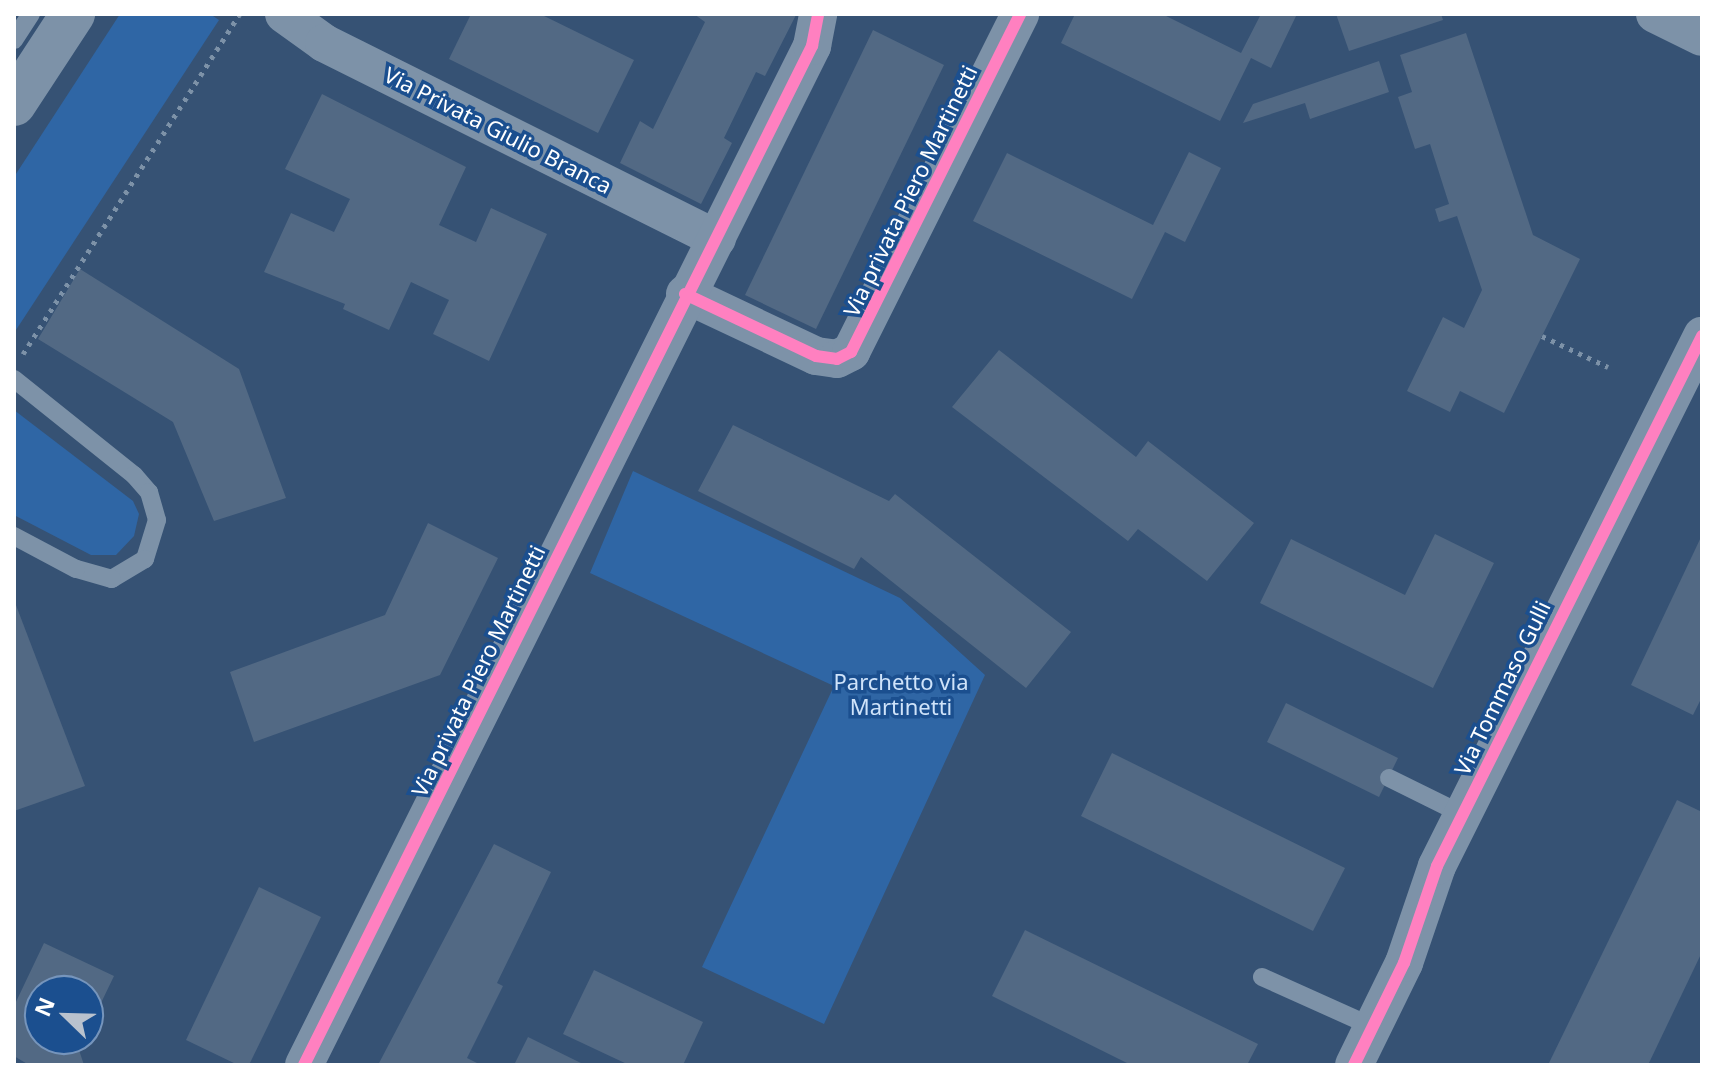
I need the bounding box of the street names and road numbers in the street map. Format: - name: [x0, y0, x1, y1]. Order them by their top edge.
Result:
- street label: Via Privata Giulio Branca: [380, 61, 616, 199]
- street label: Via privata Piero Martinetti: [838, 61, 982, 321]
- street label: Via privata Piero Martinetti: [406, 541, 550, 801]
- street label: Via Tommaso Gulli: [1448, 597, 1556, 779]

